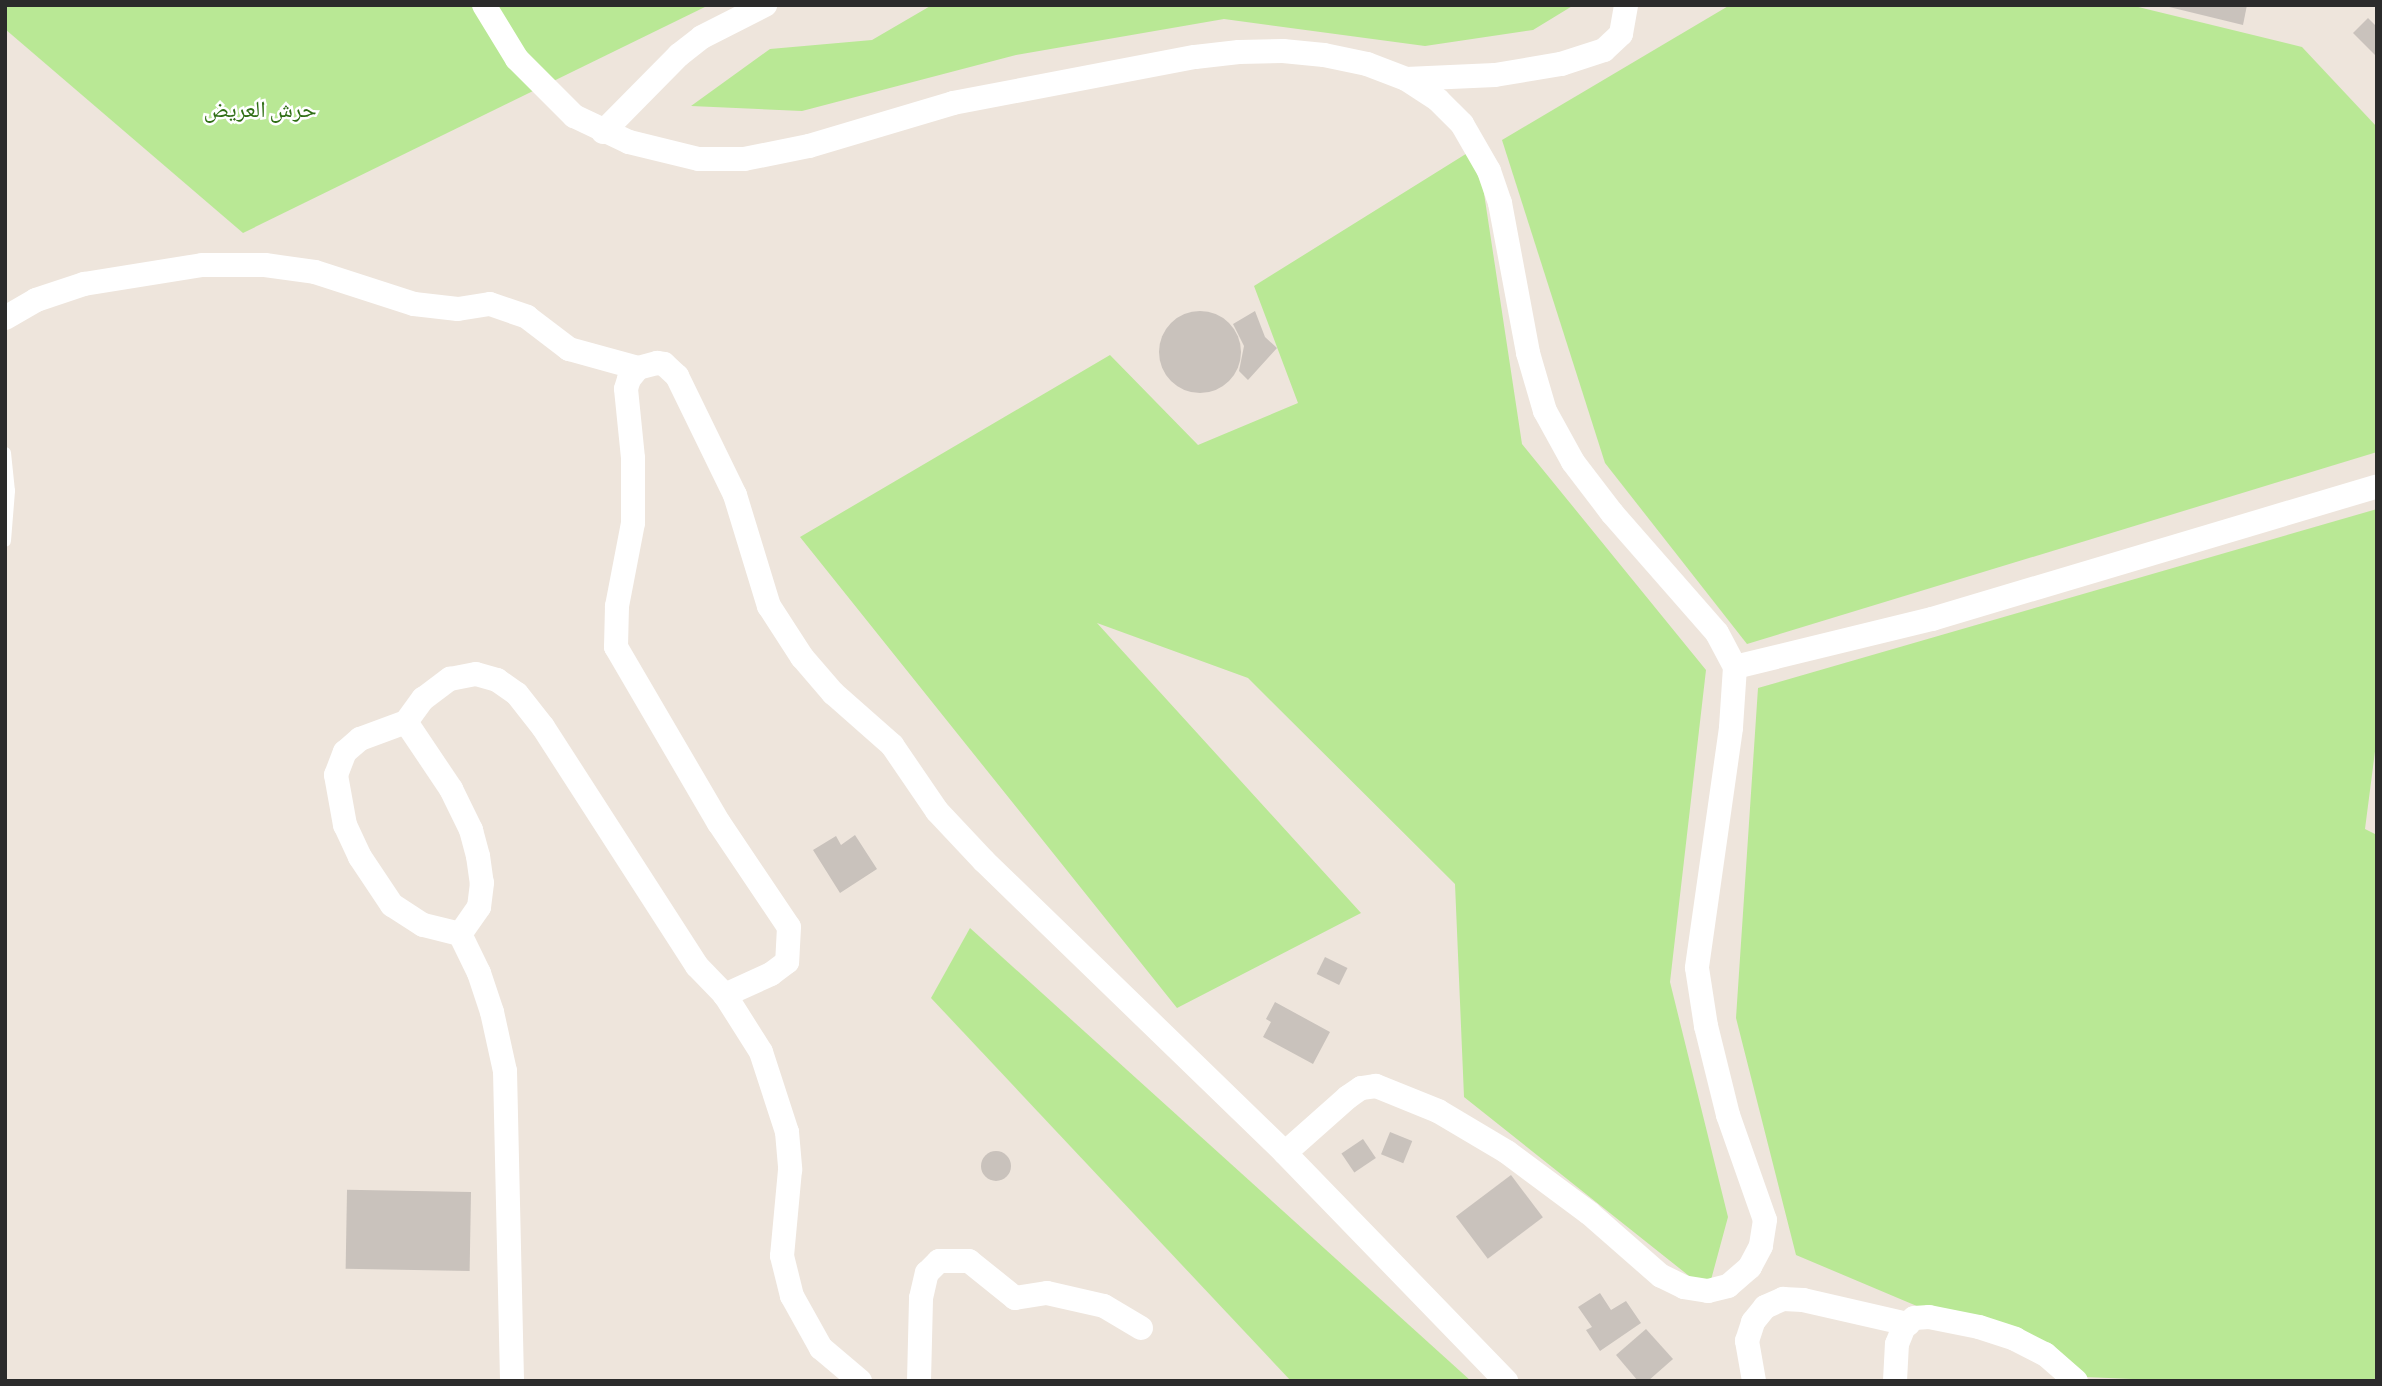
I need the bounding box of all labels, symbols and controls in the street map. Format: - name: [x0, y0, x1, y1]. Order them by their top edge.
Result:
- park label: حرش العريض: [203, 96, 317, 124]

